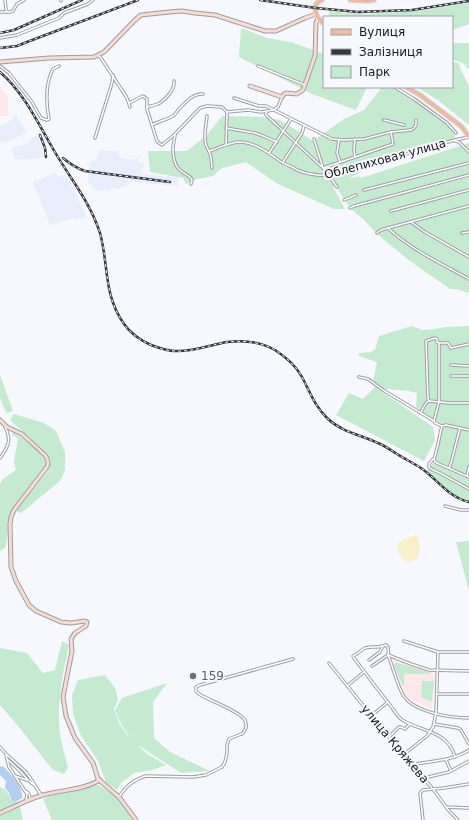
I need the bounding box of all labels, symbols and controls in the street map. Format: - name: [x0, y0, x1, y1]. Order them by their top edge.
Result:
- legend: [323, 16, 453, 88]
- text: Вулиця: [359, 25, 405, 39]
- text: Залізниця: [359, 45, 422, 59]
- text: Парк: [359, 65, 390, 79]
- street label: Облепиховая улица: [323, 136, 447, 182]
- place label: 159: [201, 669, 224, 683]
- marker: 159: [188, 671, 198, 681]
- street label: улица Кряжева: [358, 702, 432, 786]

